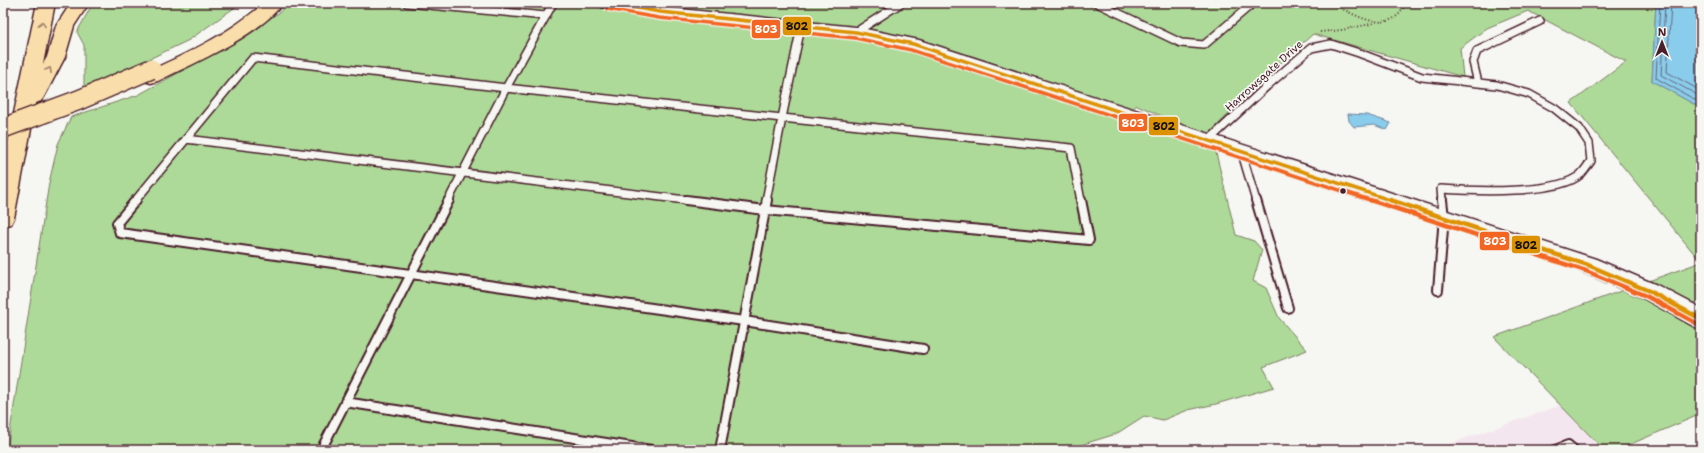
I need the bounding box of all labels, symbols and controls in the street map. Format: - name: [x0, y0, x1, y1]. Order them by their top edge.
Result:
- line badge: 802: [782, 16, 812, 36]
- line badge: 803: [751, 19, 781, 39]
- text: 802: [786, 19, 809, 34]
- one-way arrow: [37, 21, 46, 27]
- text: 803: [755, 22, 778, 37]
- north arrow: [1642, 22, 1682, 62]
- text: N: [1658, 25, 1667, 40]
- street label: Harrowsgate Drive: [1222, 37, 1306, 115]
- one-way arrow: [44, 67, 51, 75]
- line badge: 803: [1118, 113, 1148, 132]
- text: 803: [1122, 116, 1145, 131]
- line badge: 802: [1148, 116, 1179, 136]
- text: 802: [1153, 119, 1176, 134]
- unlabelled marker: [1338, 186, 1348, 196]
- line badge: 803: [1479, 231, 1510, 251]
- text: 803: [1484, 234, 1507, 249]
- line badge: 802: [1511, 235, 1541, 254]
- text: 802: [1515, 238, 1538, 253]

